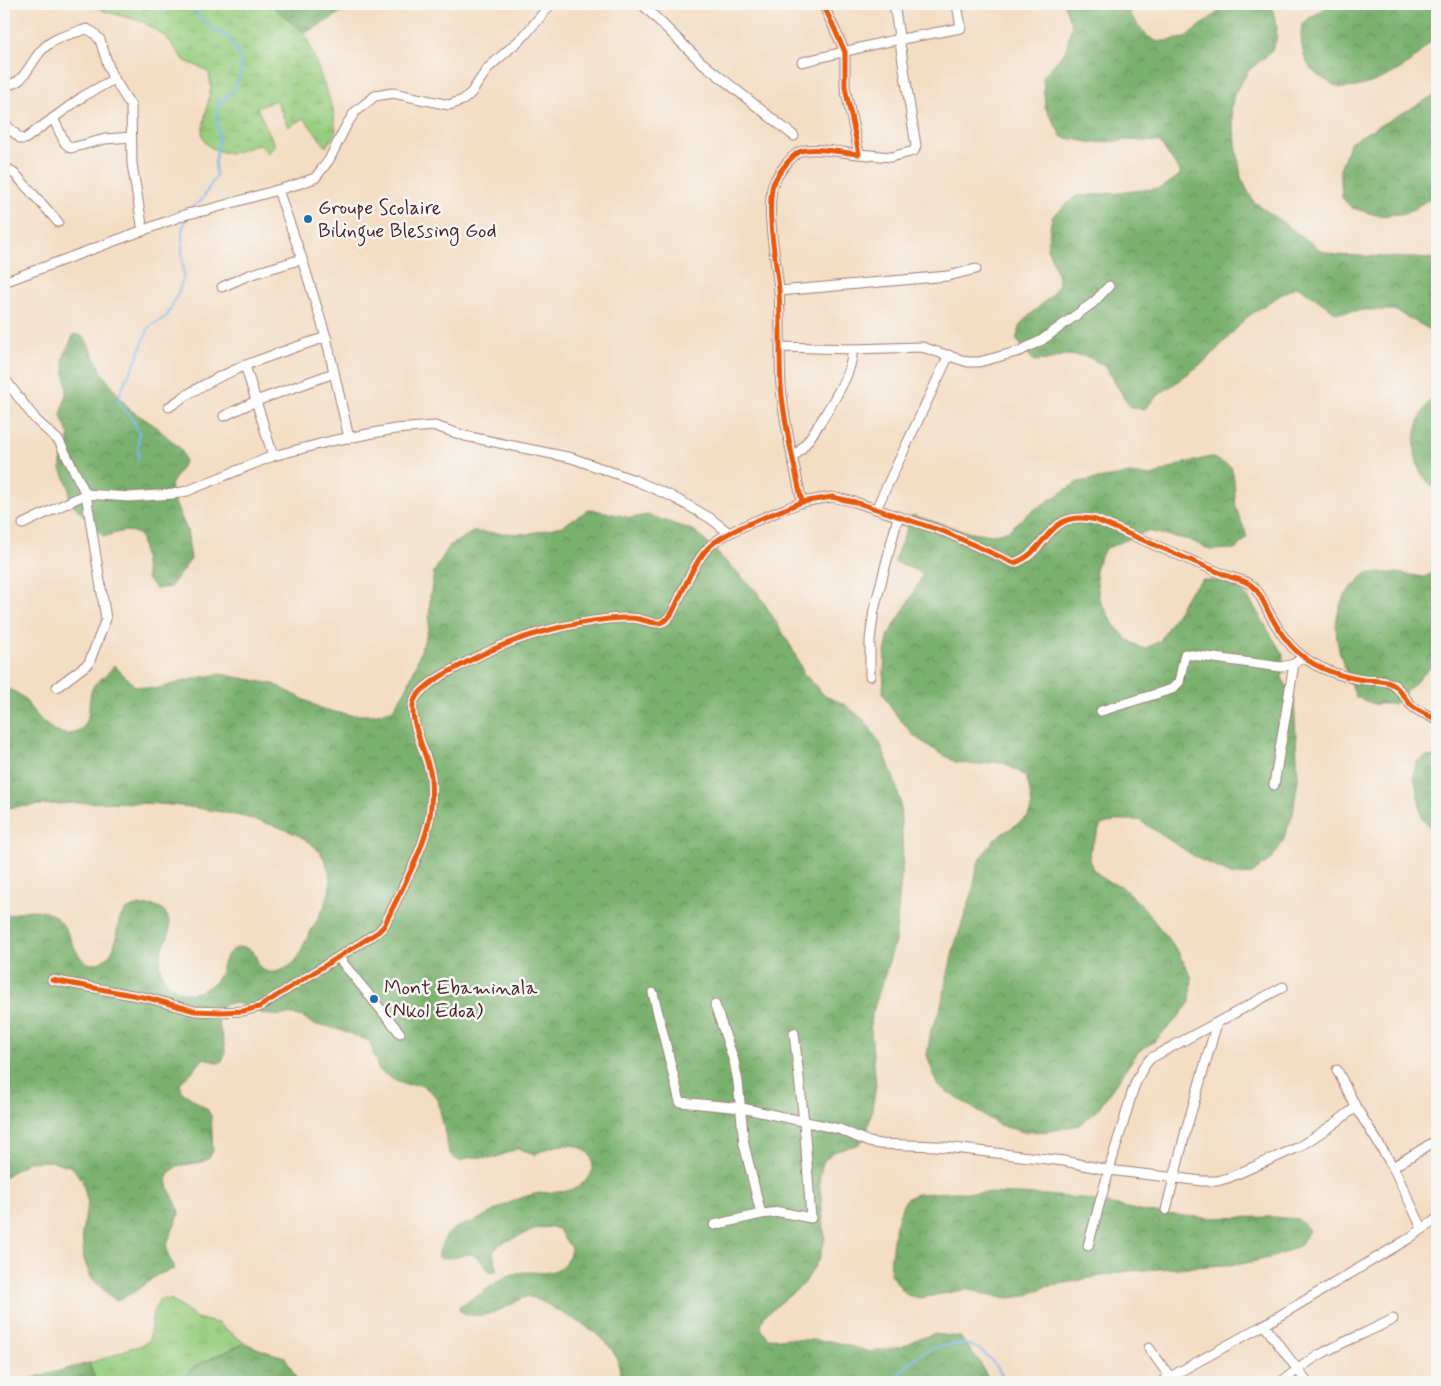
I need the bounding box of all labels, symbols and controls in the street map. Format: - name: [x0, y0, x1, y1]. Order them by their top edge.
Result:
- place label: Groupe Scolaire Bilingue Blessing God: [318, 195, 497, 247]
- marker: Groupe Scolaire Bilingue Blessing God: [302, 213, 314, 225]
- place label: Mont Ebaminala (Nkol Edoa): [384, 975, 538, 1025]
- marker: Mont Ebaminala (Nkol Edoa): [368, 993, 380, 1005]

